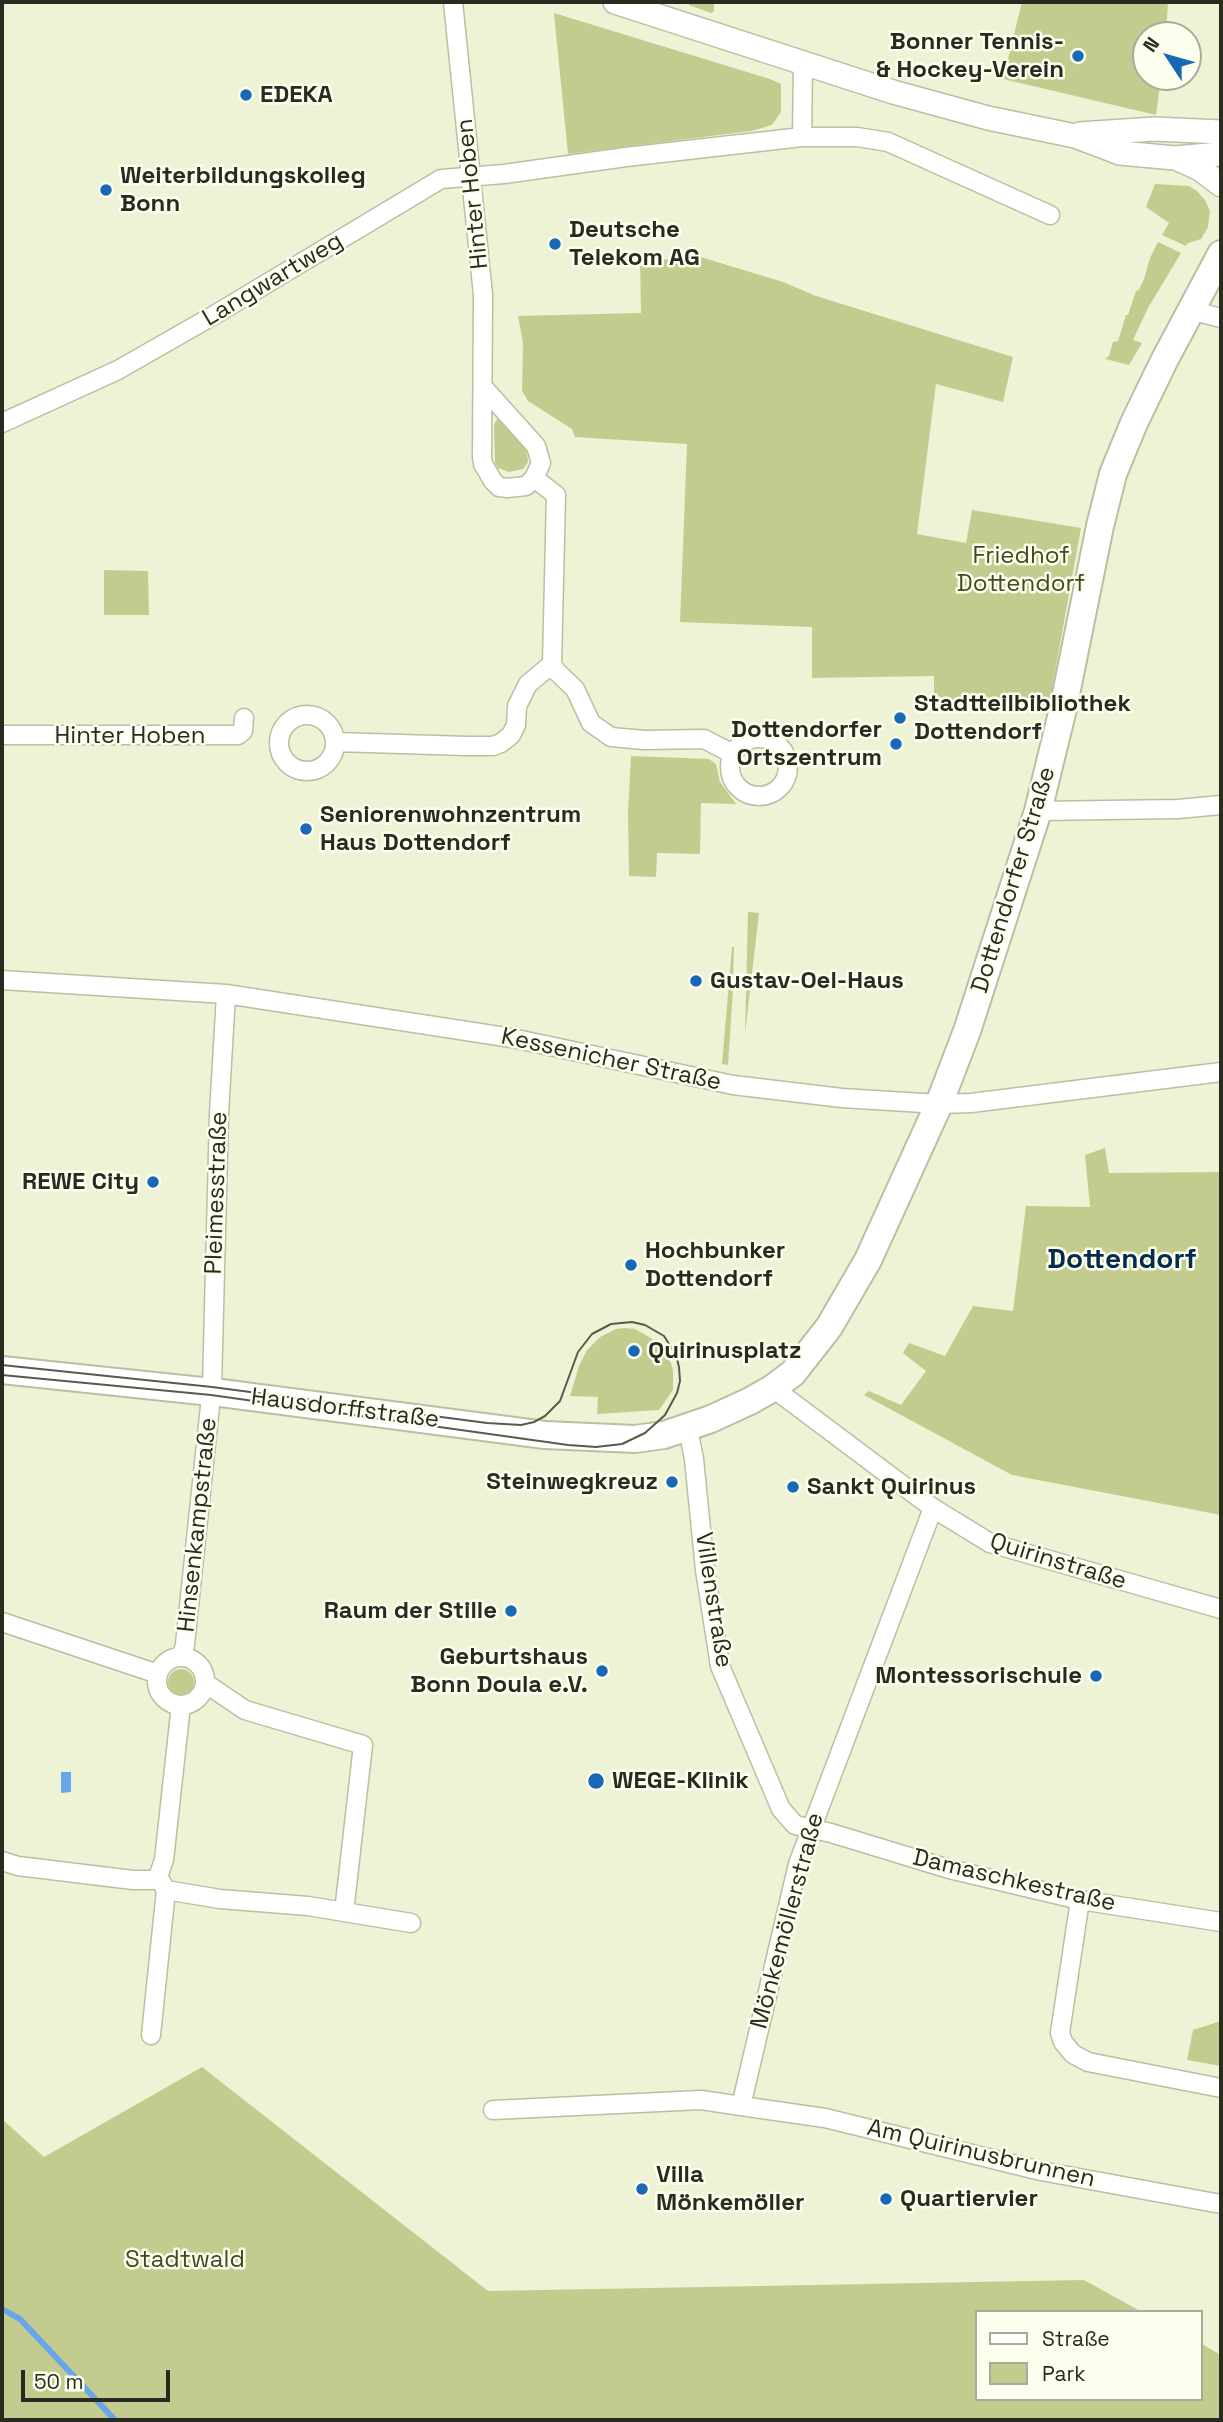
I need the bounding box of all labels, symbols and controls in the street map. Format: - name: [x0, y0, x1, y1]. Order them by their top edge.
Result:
- north arrow: [1132, 21, 1202, 91]
- place label: Bonner Tennis- & Hockey-Verein: [876, 28, 1064, 84]
- text: N: [1137, 32, 1165, 57]
- marker: Bonner Tennis- & Hockey-Verein: [1070, 48, 1086, 64]
- place label: EDEKA: [260, 81, 333, 109]
- marker: EDEKA: [238, 87, 254, 103]
- street label: Hinter Hoben: [451, 117, 495, 271]
- place label: Weiterbildungskolleg Bonn: [120, 162, 366, 218]
- marker: Weiterbildungskolleg Bonn: [98, 182, 114, 198]
- place label: Deutsche Telekom AG: [569, 216, 700, 272]
- street label: Langwartweg: [198, 227, 348, 333]
- marker: Deutsche Telekom AG: [547, 236, 563, 252]
- park label: Friedhof Dottendorf: [957, 542, 1085, 598]
- place label: Stadtteilbibliothek Dottendorf: [914, 690, 1131, 746]
- marker: Stadtteilbibliothek Dottendorf: [892, 710, 908, 726]
- place label: Dottendorfer Ortszentrum: [731, 716, 882, 772]
- street label: Hinter Hoben: [55, 722, 205, 750]
- marker: Dottendorfer Ortszentrum: [888, 736, 904, 752]
- street label: Dottendorfer Straße: [966, 764, 1062, 996]
- place label: Seniorenwohnzentrum Haus Dottendorf: [320, 801, 581, 857]
- marker: Seniorenwohnzentrum Haus Dottendorf: [298, 821, 314, 837]
- place label: Gustav-Oel-Haus: [710, 967, 904, 995]
- marker: Gustav-Oel-Haus: [688, 973, 704, 989]
- street label: Kessenicher Straße: [498, 1023, 724, 1097]
- street label: Pleimesstraße: [200, 1111, 234, 1275]
- place label: REWE City: [22, 1168, 139, 1196]
- marker: REWE City: [145, 1174, 161, 1190]
- place label: Hochbunker Dottendorf: [645, 1237, 785, 1293]
- district label: Dottendorf: [1047, 1243, 1197, 1277]
- marker: Hochbunker Dottendorf: [623, 1257, 639, 1273]
- place label: Quirinusplatz: [648, 1337, 801, 1365]
- marker: Quirinusplatz: [626, 1343, 642, 1359]
- street label: Hausdorffstraße: [249, 1383, 441, 1435]
- street label: Hinsenkampstraße: [172, 1416, 224, 1634]
- place label: Steinwegkreuz: [486, 1468, 658, 1496]
- place label: Sankt Quirinus: [807, 1473, 976, 1501]
- marker: Steinwegkreuz: [664, 1474, 680, 1490]
- marker: Sankt Quirinus: [785, 1479, 801, 1495]
- street label: Quirinstraße: [986, 1528, 1130, 1596]
- street label: Villenstraße: [688, 1530, 738, 1670]
- place label: Raum der Stille: [324, 1597, 497, 1625]
- marker: Raum der Stille: [503, 1603, 519, 1619]
- place label: Geburtshaus Bonn Doula e.V.: [410, 1643, 588, 1699]
- place label: Montessorischule: [875, 1662, 1082, 1690]
- marker: Geburtshaus Bonn Doula e.V.: [594, 1663, 610, 1679]
- marker: Montessorischule: [1088, 1668, 1104, 1684]
- place label: WEGE-Klinik: [612, 1767, 749, 1795]
- marker: WEGE-Klinik: [586, 1771, 606, 1791]
- street label: Mönkemöllerstraße: [745, 1810, 831, 2032]
- street label: Damaschkestraße: [910, 1844, 1118, 1918]
- street label: Am Quirinusbrunnen: [864, 2114, 1098, 2194]
- place label: Villa Mönkemöller: [656, 2161, 805, 2217]
- marker: Villa Mönkemöller: [634, 2181, 650, 2197]
- place label: Quartiervier: [900, 2185, 1038, 2213]
- marker: Quartiervier: [878, 2191, 894, 2207]
- park label: Stadtwald: [125, 2246, 245, 2274]
- legend: [974, 2310, 1202, 2401]
- text: Straße: [1042, 2325, 1110, 2352]
- scale bar: [24, 2356, 173, 2400]
- text: Park: [1042, 2360, 1086, 2387]
- text: 50 m: [34, 2368, 84, 2395]

